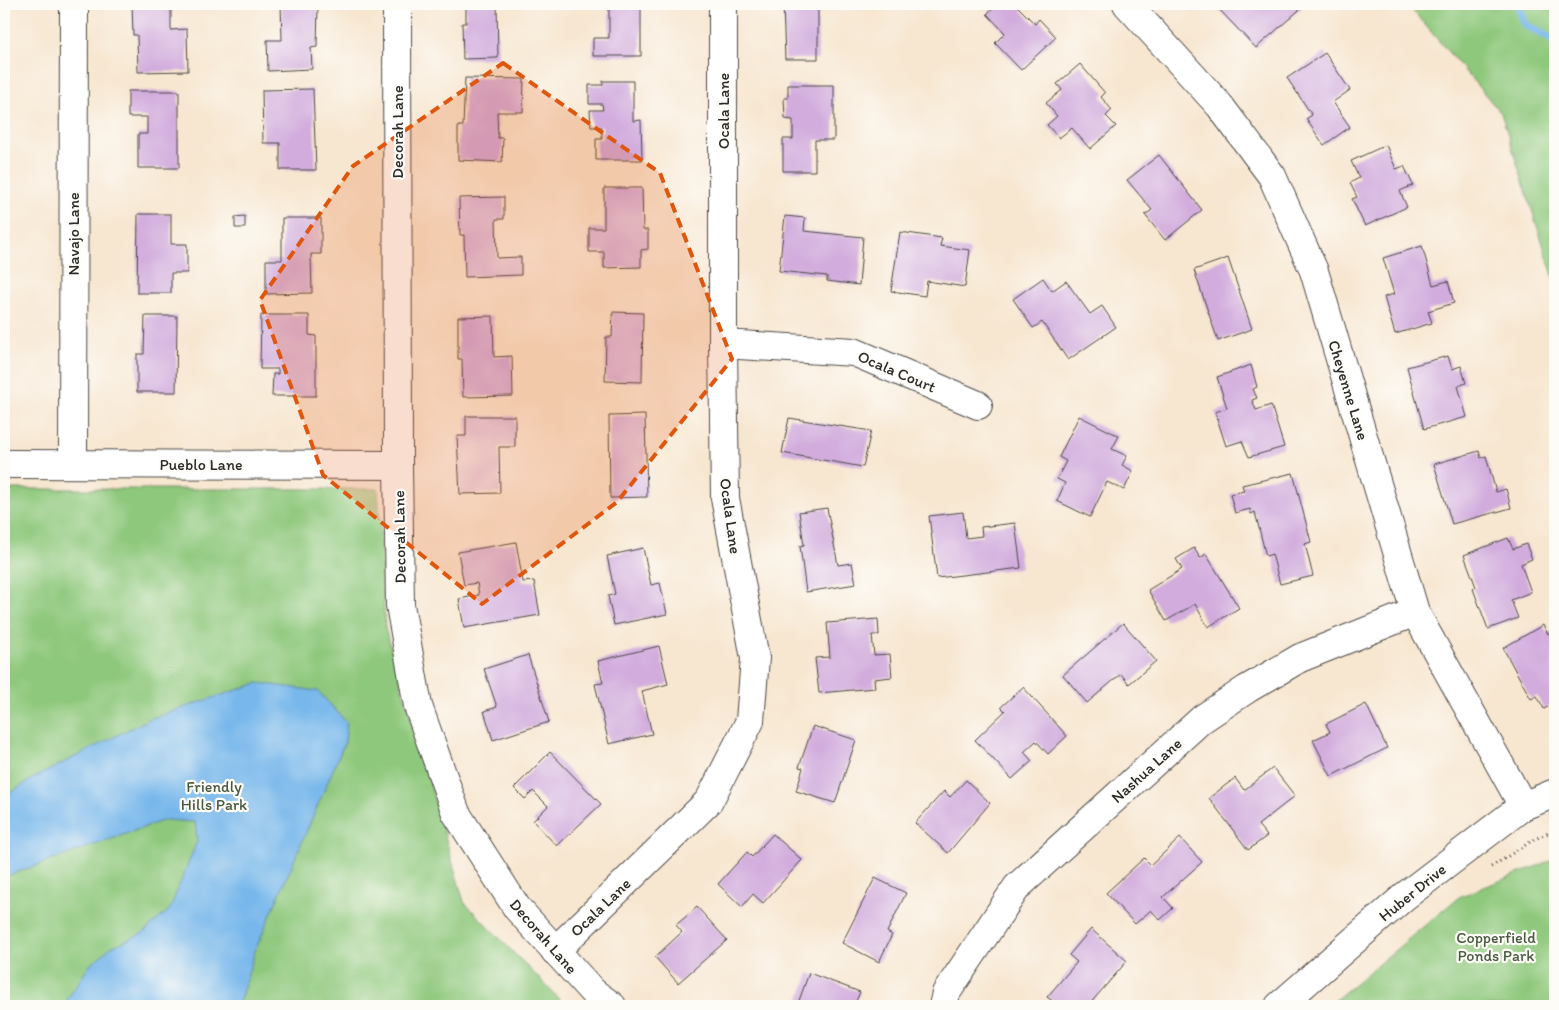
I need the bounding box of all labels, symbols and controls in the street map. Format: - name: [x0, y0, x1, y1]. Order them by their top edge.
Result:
- street label: Ocala Lane: [714, 73, 733, 149]
- street label: Decorah Lane: [388, 85, 407, 179]
- street label: Navajo Lane: [64, 192, 83, 276]
- street label: Cheyenne Lane: [1324, 338, 1373, 442]
- street label: Ocala Court: [855, 347, 939, 396]
- street label: Pueblo Lane: [159, 455, 243, 474]
- street label: Ocala Lane: [716, 477, 745, 555]
- street label: Decorah Lane: [389, 490, 410, 584]
- street label: Nashua Lane: [1107, 734, 1185, 807]
- park label: Friendly Hills Park: [181, 777, 247, 814]
- street label: Huber Drive: [1375, 859, 1450, 925]
- street label: Ocala Lane: [566, 874, 634, 941]
- street label: Decorah Lane: [506, 895, 581, 978]
- park label: Copperfield Ponds Park: [1456, 928, 1536, 965]

